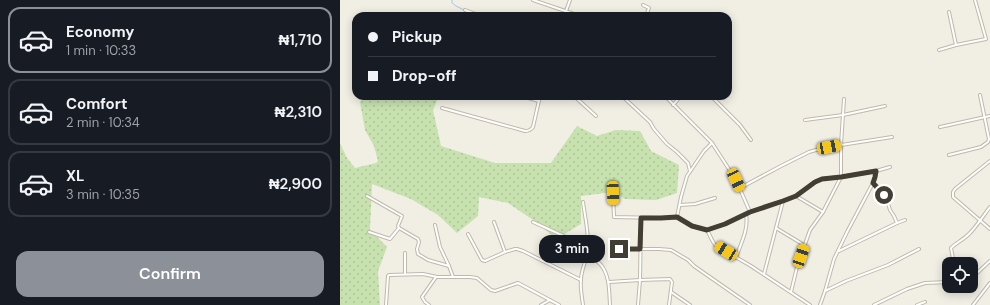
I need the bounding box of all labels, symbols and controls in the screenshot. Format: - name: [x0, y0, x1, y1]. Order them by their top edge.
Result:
- icon: car: [18, 22, 54, 58]
- text: Economy: [66, 22, 134, 42]
- text: Pickup: [392, 27, 442, 47]
- text: ₦1,710: [279, 30, 322, 50]
- text: 1 min · 10:33: [66, 42, 136, 59]
- text: Drop-off: [392, 66, 457, 86]
- icon: car: [18, 94, 54, 130]
- text: Comfort: [66, 94, 127, 114]
- text: ₦2,310: [275, 102, 322, 122]
- text: 2 min · 10:34: [66, 114, 140, 131]
- car: [816, 139, 842, 155]
- icon: car: [18, 166, 54, 202]
- text: XL: [66, 166, 84, 186]
- car: [725, 167, 747, 193]
- text: ₦2,900: [269, 174, 322, 194]
- car: [607, 181, 619, 205]
- text: 3 min · 10:35: [66, 186, 140, 203]
- route start: [875, 186, 893, 204]
- callout: 3 min: [539, 235, 605, 263]
- text: 3 min: [555, 240, 589, 257]
- route end: [610, 240, 628, 258]
- car: [713, 240, 739, 262]
- car: [791, 243, 811, 269]
- button: Confirm: [16, 251, 324, 297]
- map controls: [942, 257, 978, 293]
- button: locate: [942, 257, 978, 293]

